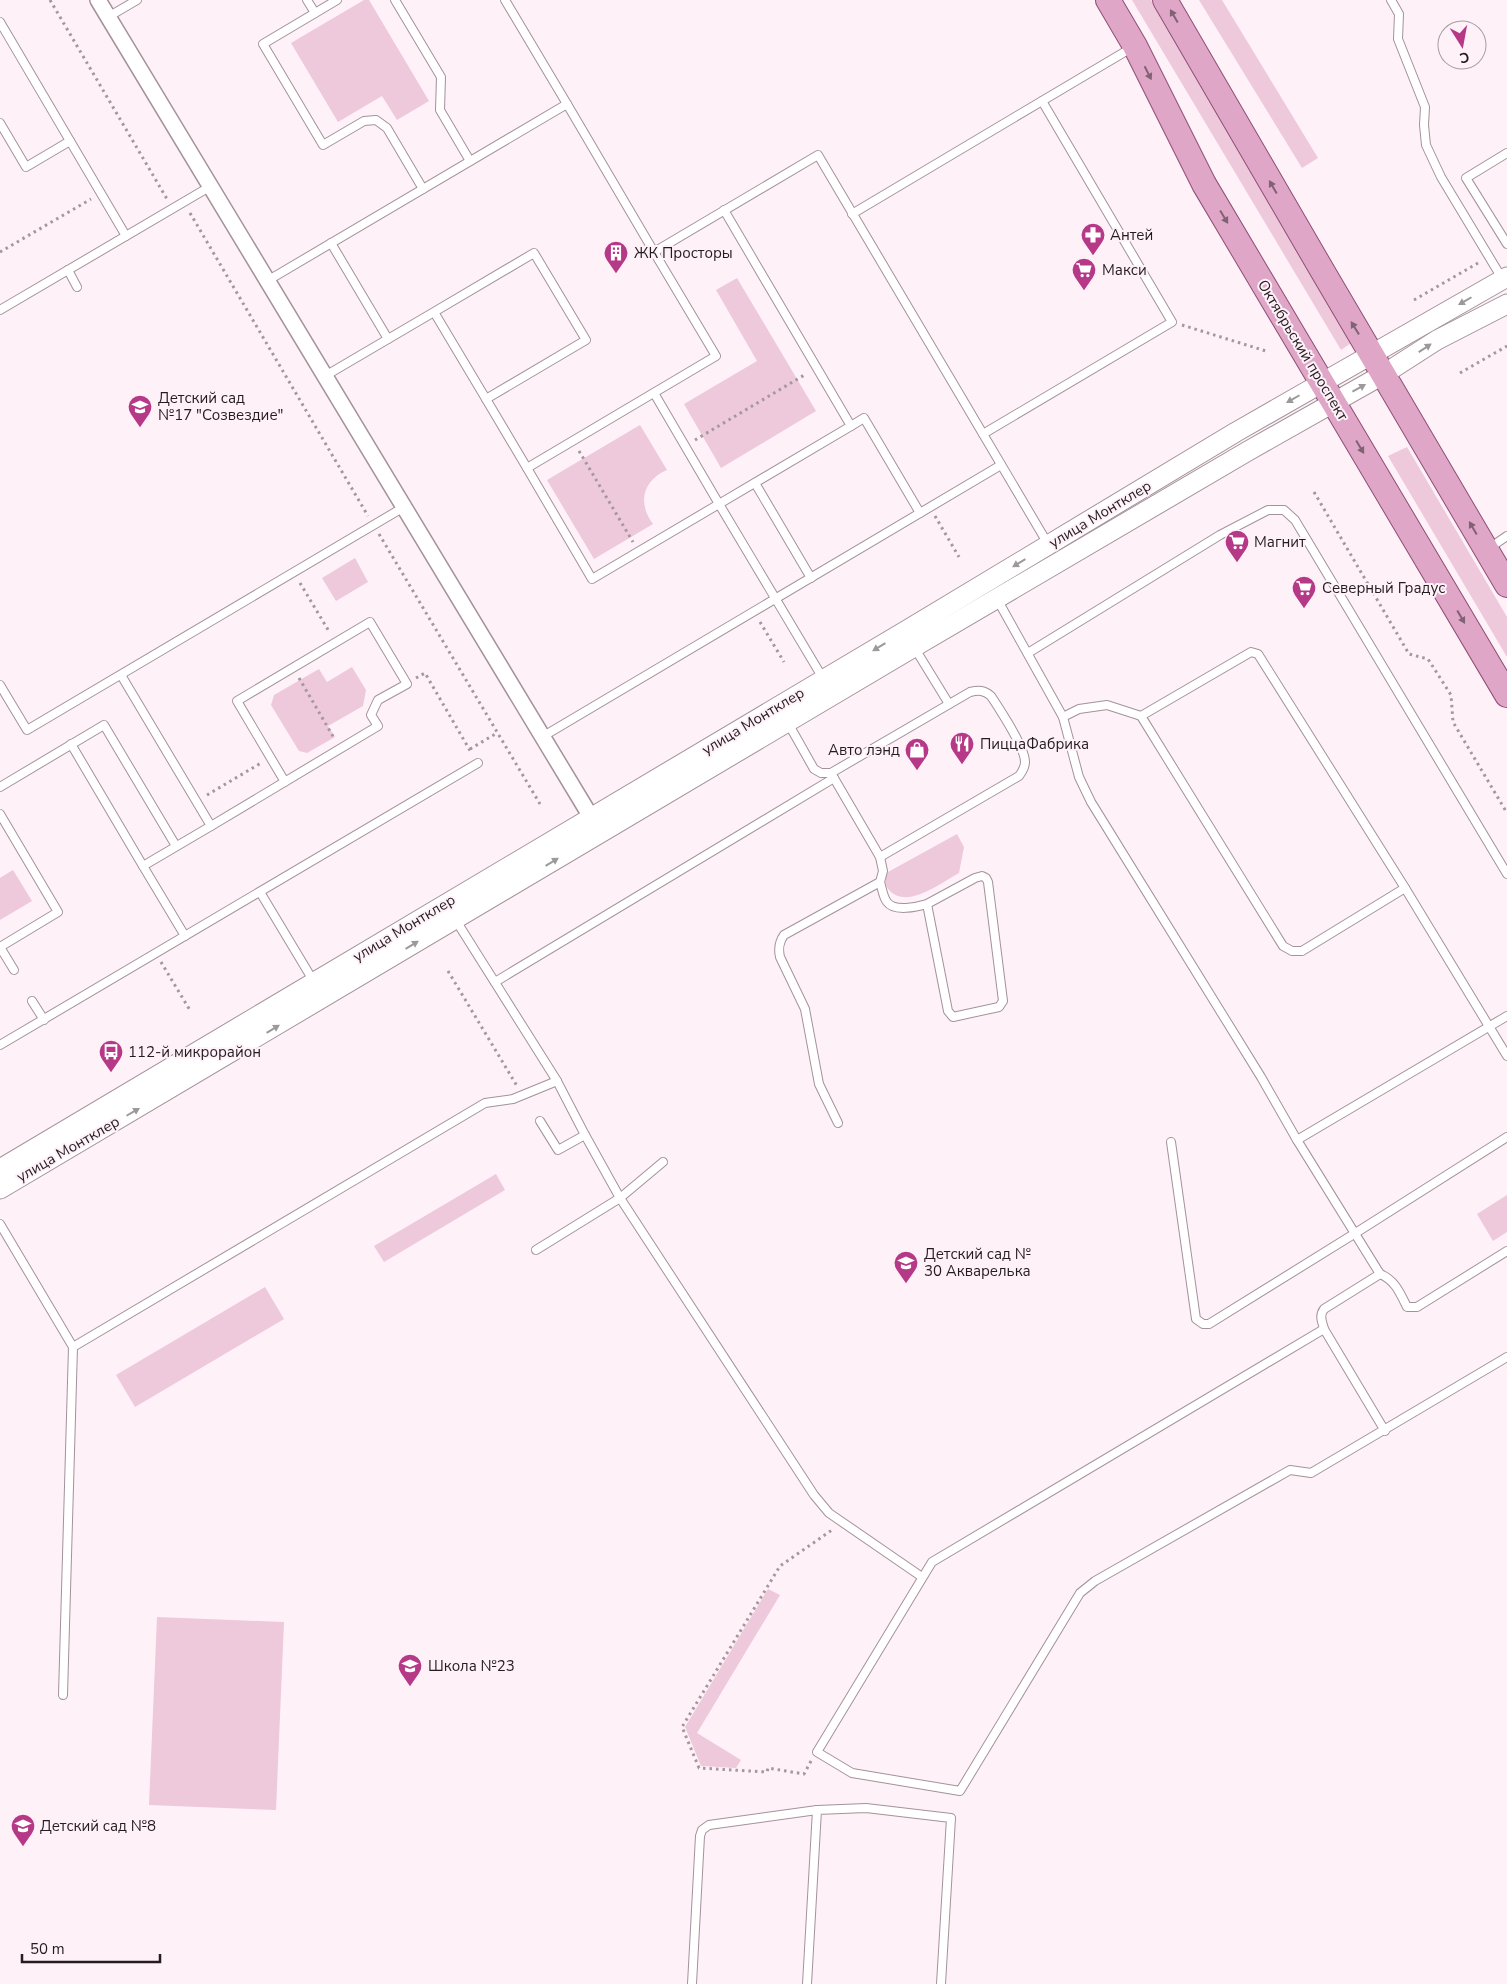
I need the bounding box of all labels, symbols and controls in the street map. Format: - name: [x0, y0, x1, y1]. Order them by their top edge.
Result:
- one-way arrow: [1170, 10, 1179, 23]
- north arrow: [1437, 20, 1487, 70]
- text: С: [1457, 47, 1471, 68]
- one-way arrow: [1145, 66, 1153, 80]
- one-way arrow: [1269, 180, 1277, 195]
- one-way arrow: [1219, 211, 1228, 224]
- pharmacy icon: Антей: [1080, 222, 1106, 256]
- place label: Антей: [1110, 225, 1153, 245]
- building icon: ЖК Просторы: [603, 240, 629, 274]
- place label: ЖК Просторы: [634, 243, 733, 263]
- supermarket icon: Макси: [1071, 257, 1097, 291]
- place label: Макси: [1102, 260, 1147, 280]
- street label: Октябрьский проспект: [1253, 276, 1353, 424]
- one-way arrow: [1458, 296, 1471, 305]
- one-way arrow: [1351, 321, 1360, 334]
- one-way arrow: [1419, 343, 1432, 352]
- one-way arrow: [1352, 384, 1366, 393]
- place label: Детский сад №17 "Созвездие": [158, 388, 283, 425]
- school or university icon: Детский сад №17 "Созвездие": [127, 394, 153, 428]
- one-way arrow: [1287, 394, 1300, 403]
- one-way arrow: [1356, 440, 1365, 453]
- street label: улица Монтклер: [1045, 476, 1155, 552]
- one-way arrow: [1469, 521, 1478, 534]
- supermarket icon: Магнит: [1224, 529, 1250, 563]
- place label: Магнит: [1254, 532, 1306, 552]
- one-way arrow: [1012, 559, 1025, 568]
- supermarket icon: Северный Градус: [1291, 575, 1317, 609]
- place label: Северный Градус: [1322, 578, 1445, 598]
- one-way arrow: [1456, 610, 1465, 623]
- one-way arrow: [873, 642, 886, 651]
- street label: улица Монтклер: [698, 683, 808, 759]
- restaurant icon: ПиццаФабрика: [949, 731, 975, 765]
- place label: ПиццаФабрика: [980, 734, 1089, 754]
- shop icon: Авто лэнд: [904, 737, 930, 771]
- place label: Авто лэнд: [828, 740, 900, 760]
- one-way arrow: [545, 858, 558, 867]
- street label: улица Монтклер: [349, 890, 459, 966]
- one-way arrow: [405, 941, 418, 950]
- one-way arrow: [266, 1024, 279, 1033]
- bus stop icon: 112-й микрорайон: [98, 1039, 124, 1073]
- place label: 112-й микрорайон: [128, 1042, 261, 1062]
- one-way arrow: [126, 1107, 139, 1116]
- street label: улица Монтклер: [13, 1111, 123, 1187]
- place label: Детский сад № 30 Акварелька: [924, 1244, 1031, 1281]
- school or university icon: Детский сад № 30 Акварелька: [893, 1250, 919, 1284]
- school or university icon: Школа №23: [397, 1653, 423, 1687]
- place label: Школа №23: [428, 1656, 515, 1676]
- school or university icon: Детский сад №8: [10, 1813, 36, 1847]
- place label: Детский сад №8: [40, 1816, 156, 1836]
- scale bar: [22, 1932, 160, 1964]
- text: 50 m: [30, 1939, 65, 1959]

